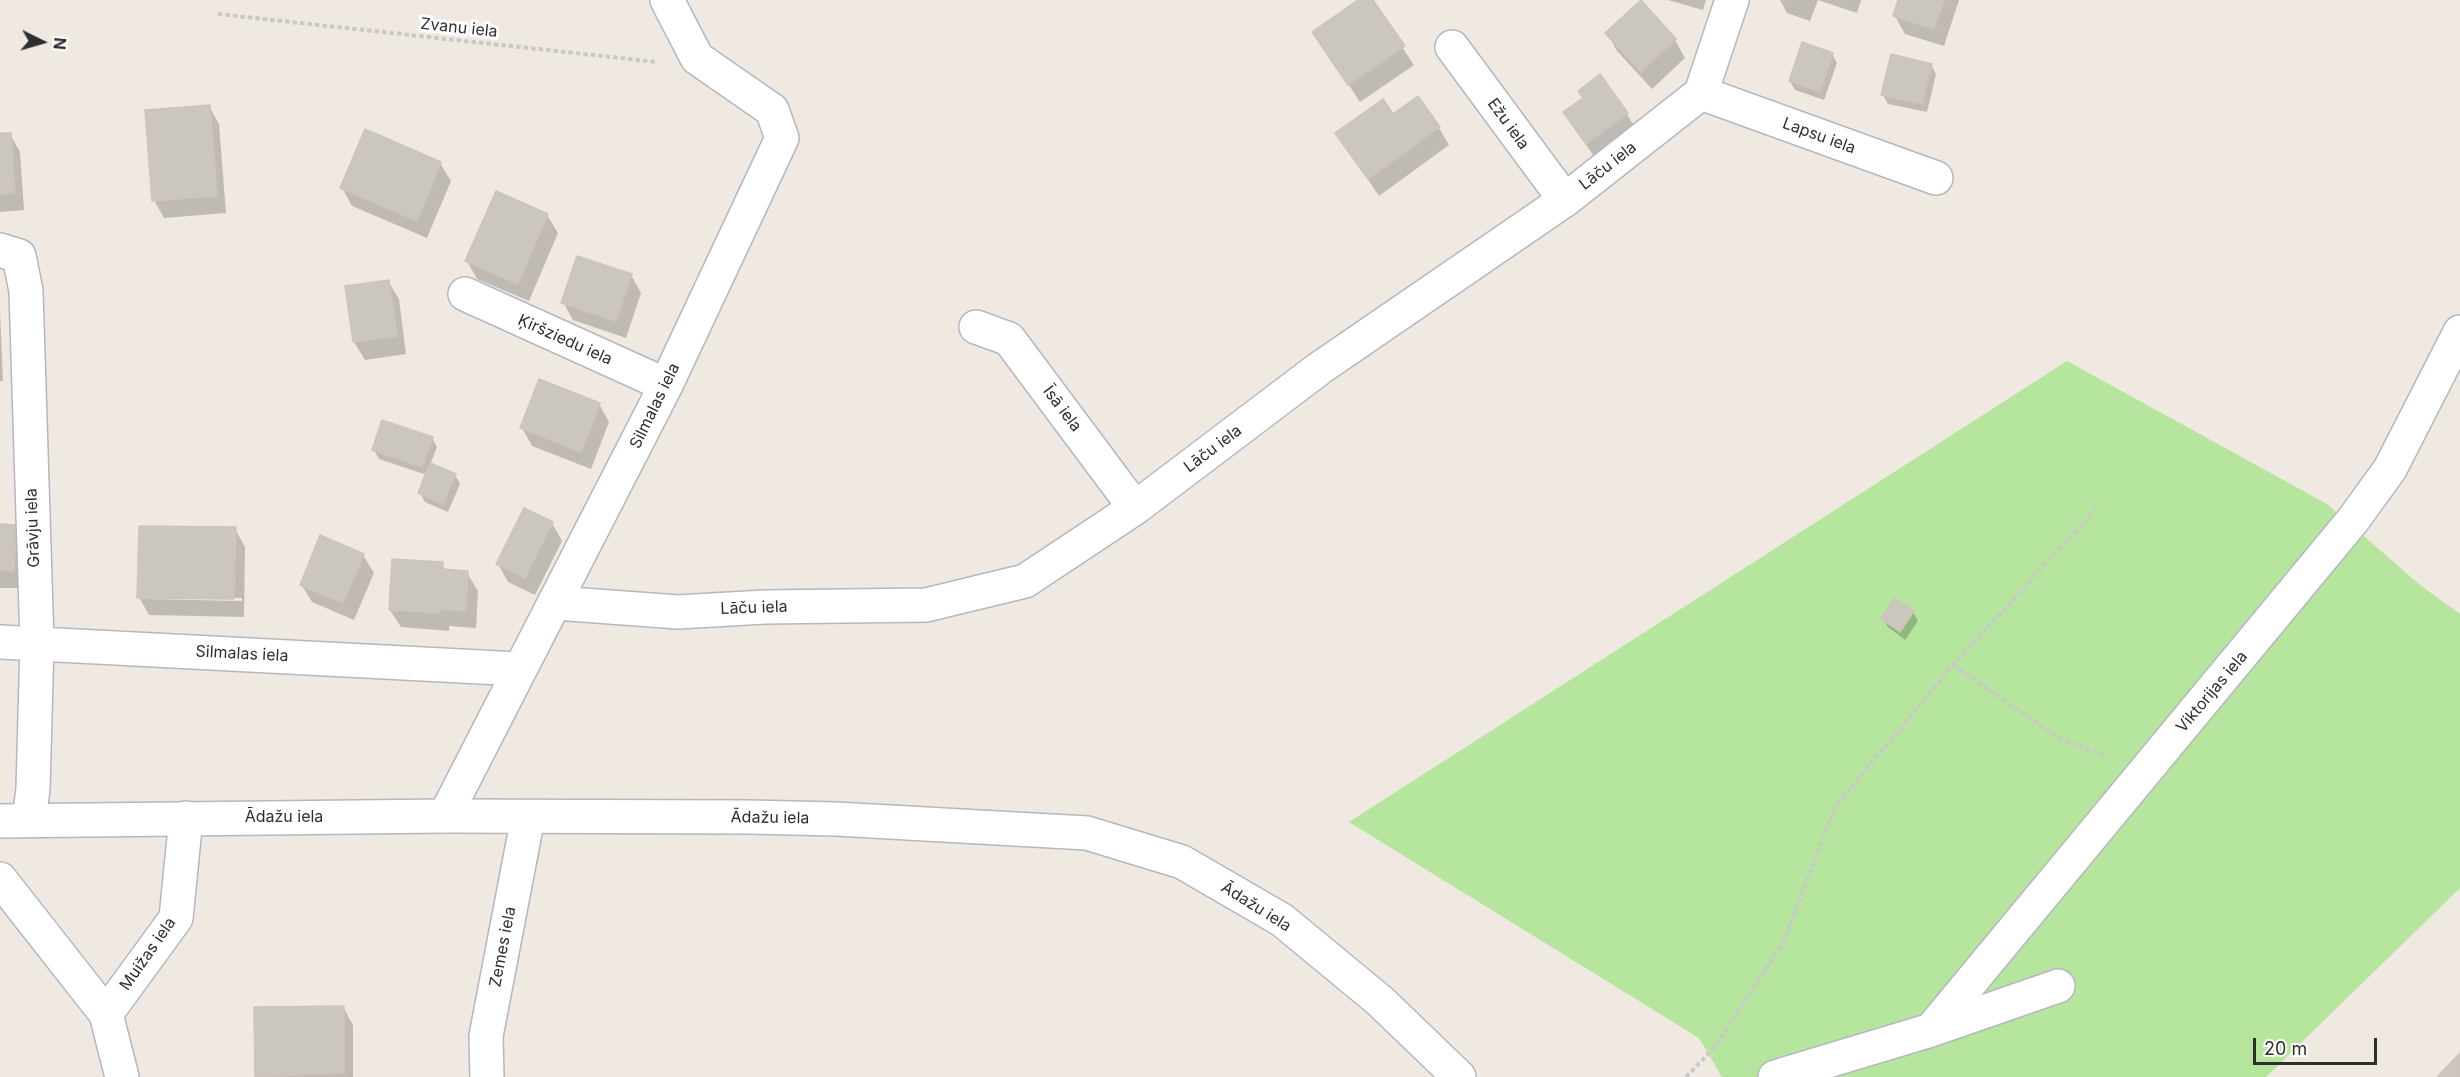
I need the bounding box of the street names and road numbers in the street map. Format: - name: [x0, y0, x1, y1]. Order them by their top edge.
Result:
- street label: Zvanu iela: [419, 14, 499, 42]
- street label: Ežu iela: [1483, 95, 1533, 153]
- street label: Lapsu iela: [1780, 114, 1858, 158]
- street label: Lāču iela: [1576, 138, 1640, 194]
- street label: Ķiršziedu iela: [515, 311, 615, 369]
- street label: Silmalas iela: [626, 360, 684, 452]
- street label: Īsā iela: [1039, 382, 1085, 436]
- street label: Lāču iela: [1180, 421, 1246, 477]
- street label: Grāvju iela: [22, 488, 44, 568]
- street label: Lāču iela: [720, 597, 788, 619]
- street label: Silmalas iela: [195, 642, 289, 666]
- street label: Viktorijas iela: [2172, 647, 2252, 737]
- street label: Ādažu iela: [245, 807, 323, 827]
- street label: Ādažu iela: [730, 808, 810, 828]
- street label: Ādažu iela: [1218, 878, 1294, 936]
- street label: Zemes iela: [486, 905, 520, 989]
- street label: Muižas iela: [116, 914, 180, 994]

